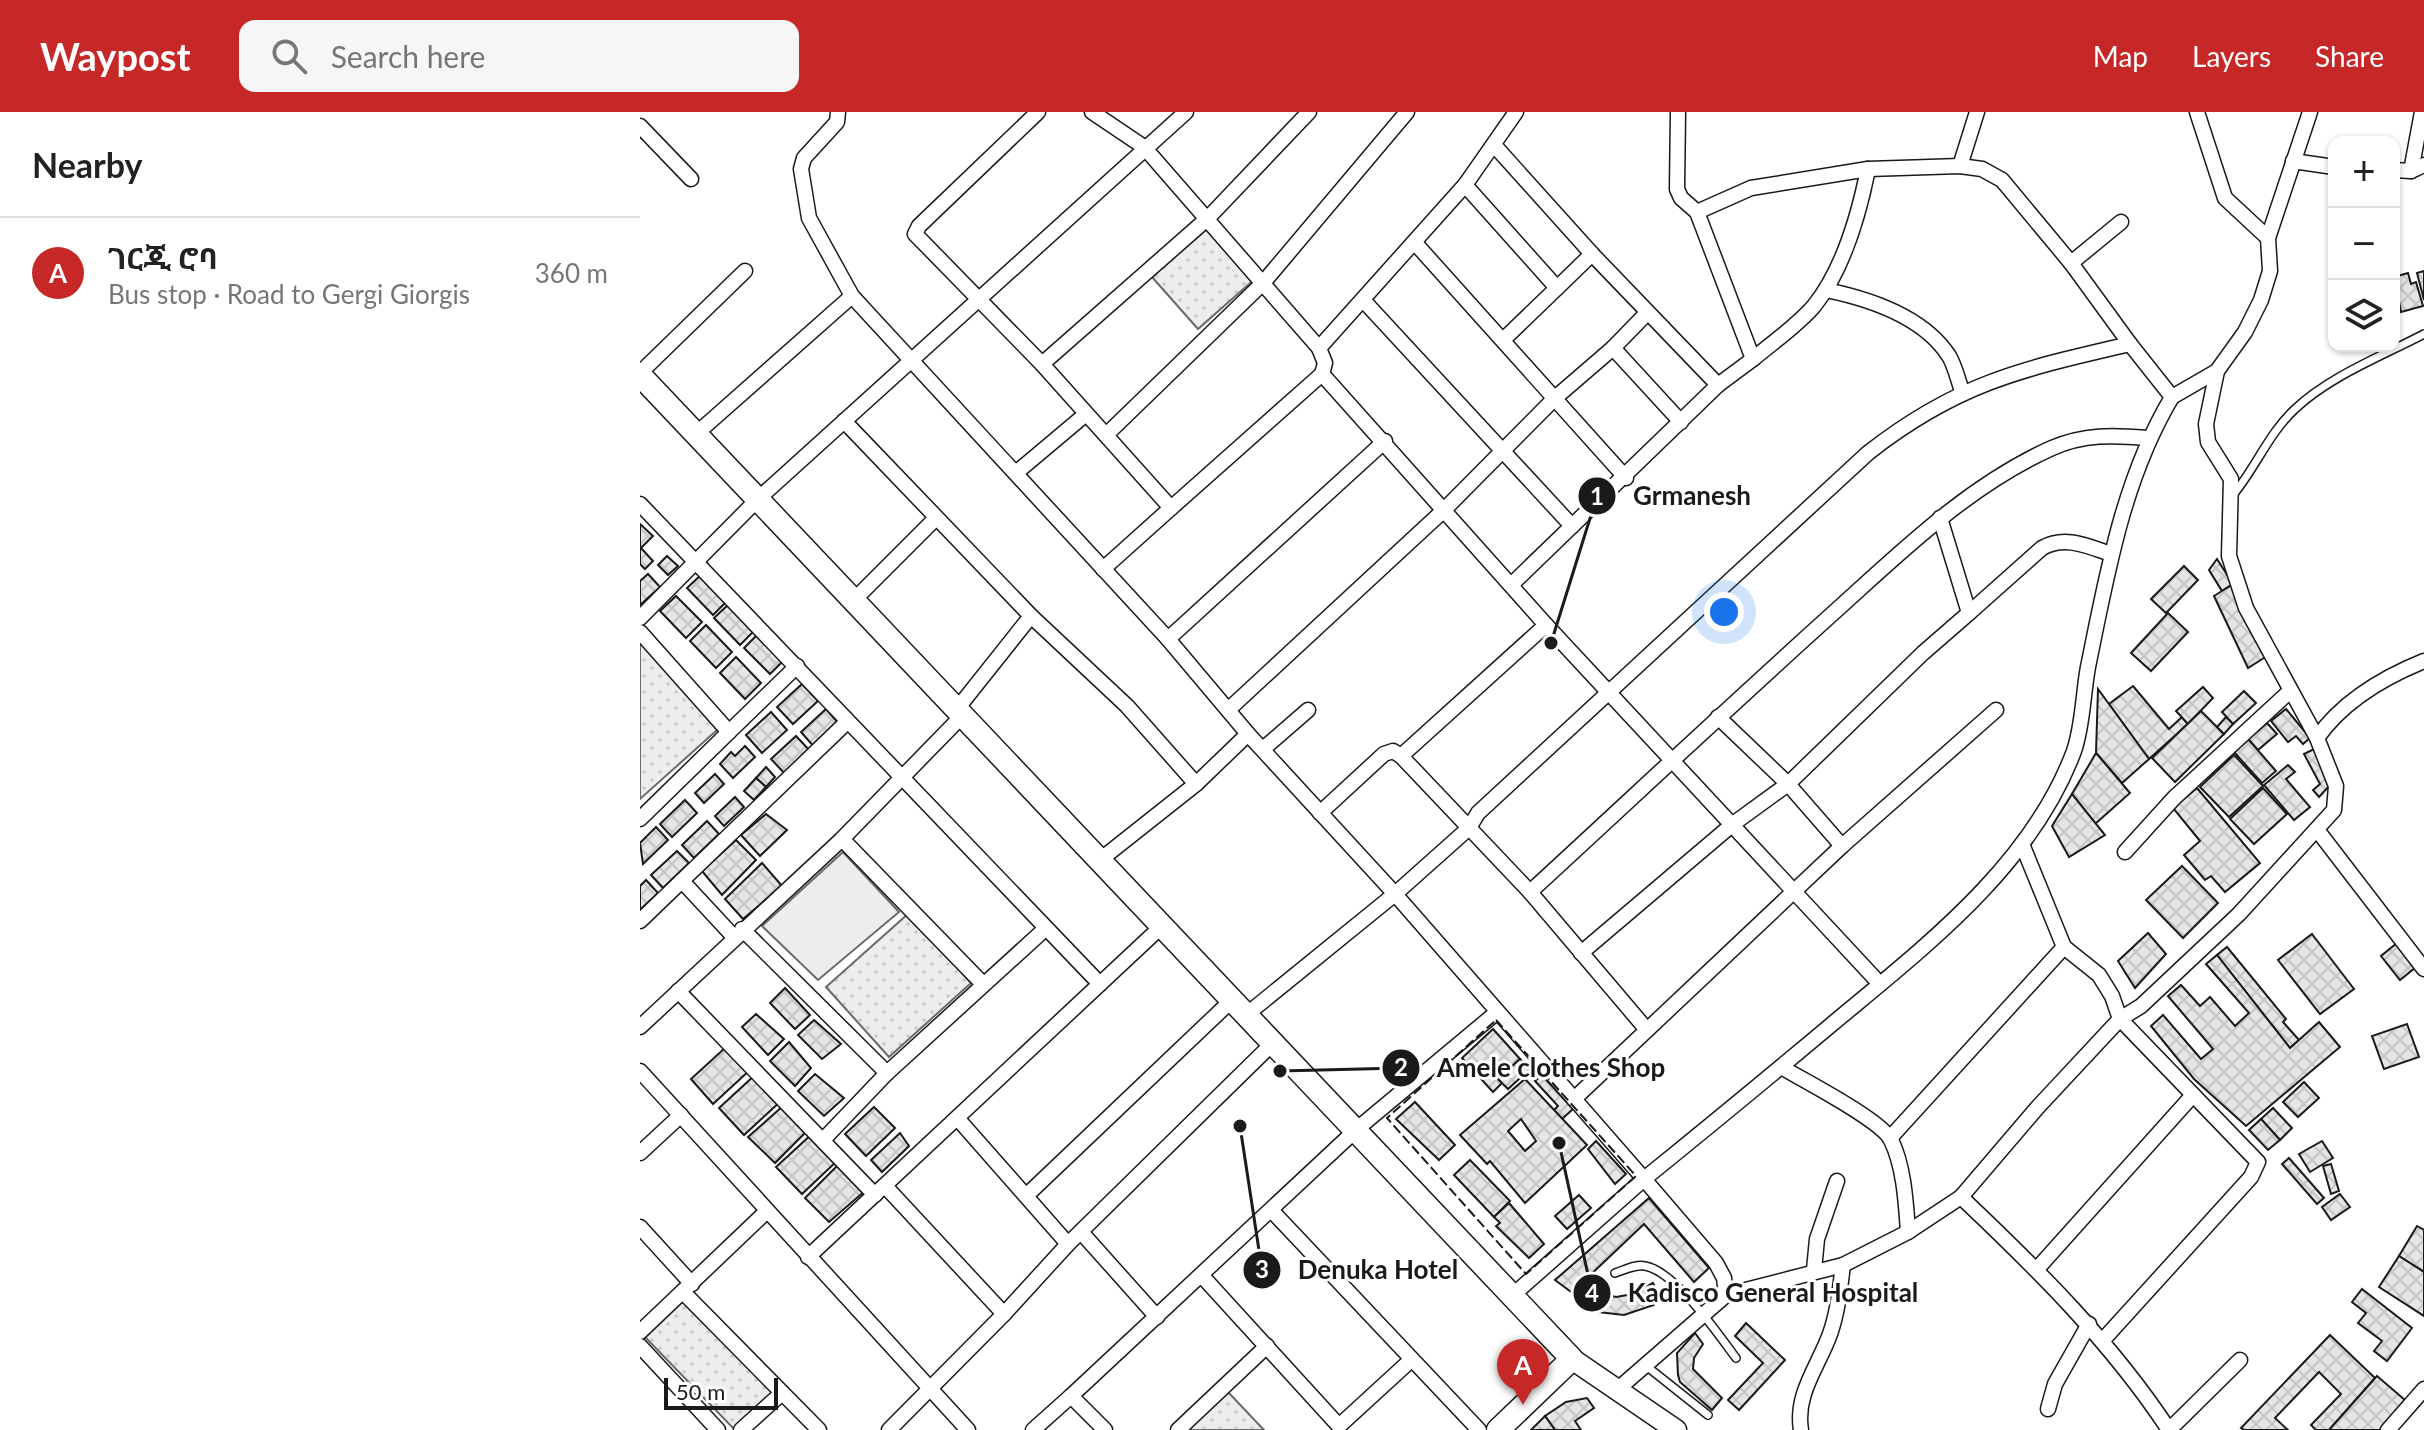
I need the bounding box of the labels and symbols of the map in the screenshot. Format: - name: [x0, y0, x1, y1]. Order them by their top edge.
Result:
- callout: Grmanesh: [1577, 471, 1767, 521]
- text: Grmanesh: [1633, 479, 1751, 511]
- text: 1: [1590, 481, 1604, 510]
- your location: [1704, 592, 1744, 632]
- callout: Amele clothes Shop: [1381, 1043, 1681, 1093]
- text: Amele clothes Shop: [1436, 1051, 1665, 1083]
- text: 2: [1394, 1052, 1408, 1081]
- callout: Denuka Hotel: [1242, 1245, 1475, 1295]
- text: Denuka Hotel: [1298, 1253, 1458, 1285]
- text: 3: [1255, 1254, 1269, 1283]
- callout: Kadisco General Hospital: [1572, 1268, 1934, 1318]
- text: Kadisco General Hospital: [1628, 1276, 1918, 1308]
- text: 4: [1585, 1278, 1599, 1307]
- pin: A: [1497, 1339, 1549, 1405]
- scale bar: [664, 1374, 778, 1410]

